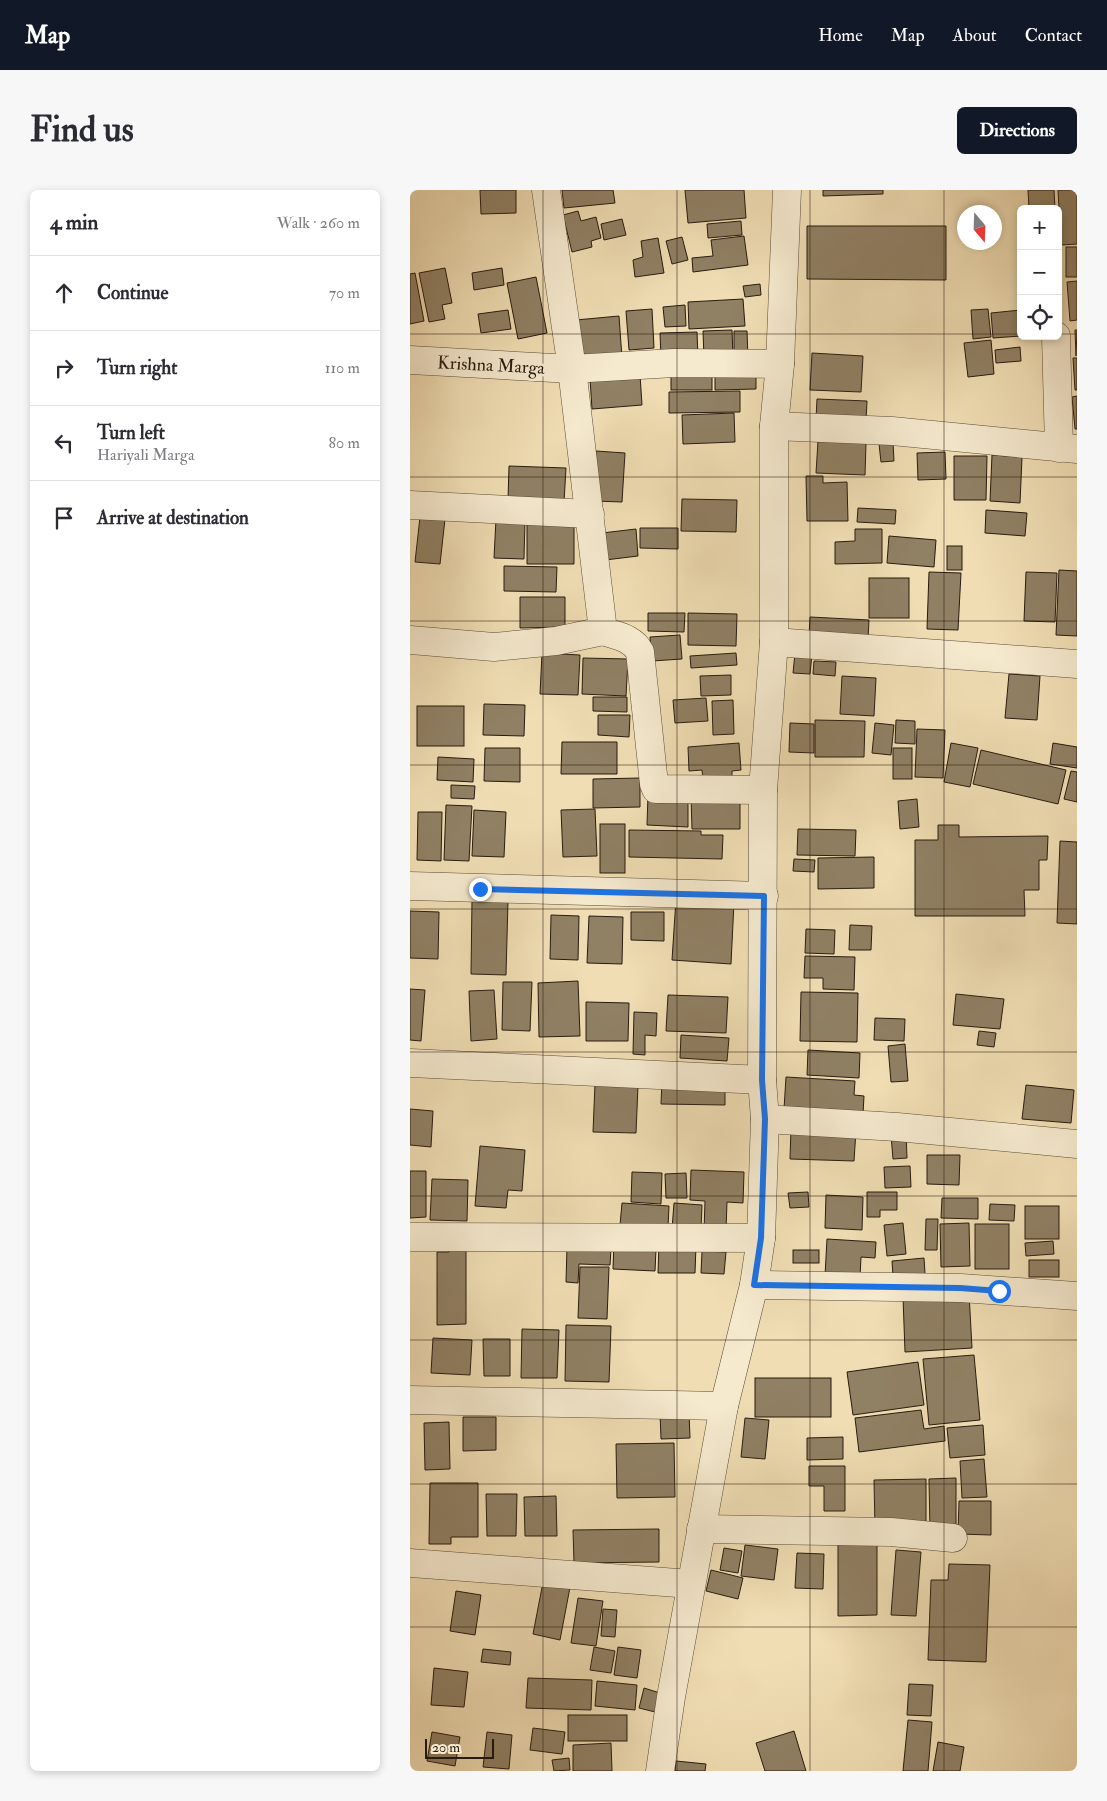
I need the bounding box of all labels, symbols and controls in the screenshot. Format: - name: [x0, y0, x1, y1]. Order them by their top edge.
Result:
- text: Map: [25, 20, 70, 51]
- text: Home: [818, 24, 863, 47]
- text: Map: [891, 24, 925, 47]
- text: About: [953, 24, 997, 47]
- text: Contact: [1025, 24, 1082, 47]
- button: Directions: [957, 107, 1077, 154]
- text: Find us: [30, 108, 134, 152]
- north arrow: [957, 205, 1002, 250]
- map controls: [1017, 205, 1062, 340]
- button: +: [1017, 205, 1062, 250]
- text: 4 min: [50, 209, 98, 236]
- text: Walk · 260 m: [277, 213, 360, 233]
- button: −: [1017, 250, 1062, 295]
- icon: ahead: [50, 279, 78, 307]
- text: Continue: [97, 281, 168, 305]
- text: 70 m: [329, 283, 360, 303]
- button: locate: [1017, 295, 1062, 340]
- street label: Krishna Marga: [437, 351, 546, 380]
- icon: right: [50, 354, 78, 382]
- text: Turn right: [97, 356, 177, 380]
- text: 110 m: [325, 358, 360, 378]
- text: Turn left: [97, 421, 165, 445]
- icon: left: [50, 429, 78, 457]
- text: 80 m: [329, 433, 360, 453]
- text: Hariyali Marga: [97, 445, 194, 465]
- icon: arrive: [50, 504, 78, 532]
- text: Arrive at destination: [97, 506, 249, 530]
- route end: [469, 878, 492, 901]
- route start: [988, 1280, 1011, 1303]
- scale bar: [425, 1736, 494, 1759]
- text: 20 m: [432, 1739, 460, 1756]

